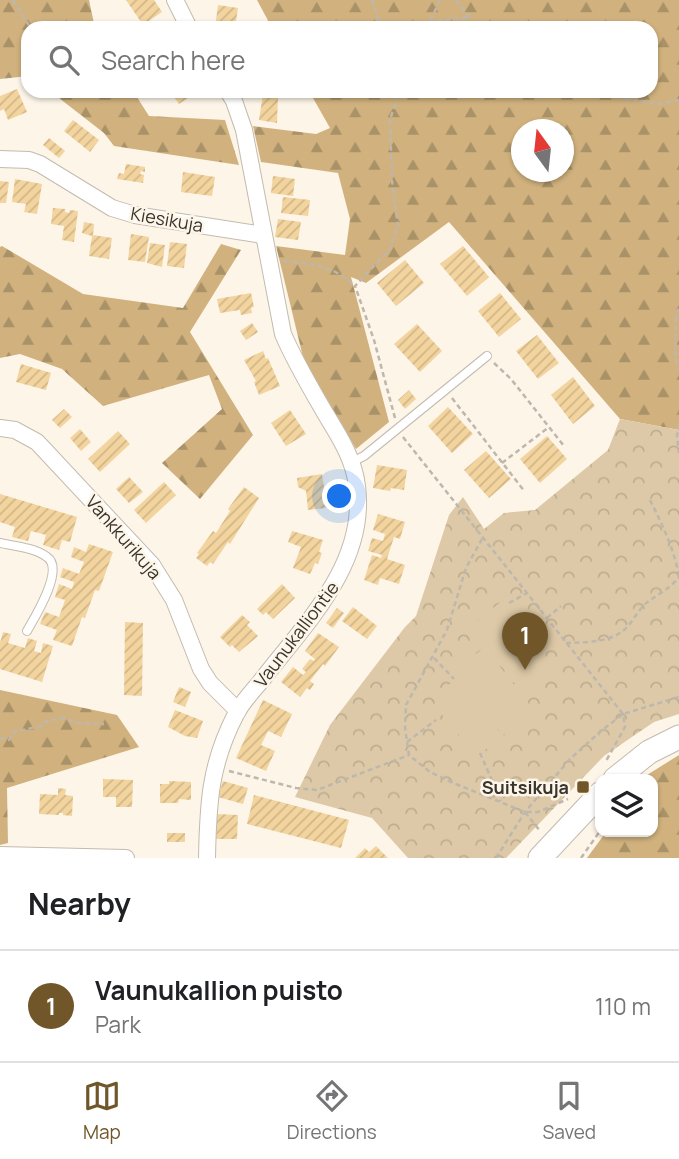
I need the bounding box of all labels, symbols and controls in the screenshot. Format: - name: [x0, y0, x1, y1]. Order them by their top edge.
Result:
- search box: [21, 21, 658, 98]
- icon: search: [45, 41, 83, 79]
- text: Search here: [101, 42, 246, 78]
- north arrow: [511, 119, 574, 182]
- street label: Kiesikuja: [129, 201, 205, 237]
- your location: [322, 479, 356, 513]
- street label: Vankkurikuja: [81, 490, 167, 584]
- street label: Vaunukalliontie: [248, 576, 344, 692]
- pin: 1: [502, 612, 548, 670]
- map controls: [595, 774, 658, 837]
- button: layers: [595, 774, 658, 837]
- place label: Suitsikuja: [482, 775, 569, 799]
- marker: Suitsikuja: [575, 779, 591, 795]
- text: Nearby: [28, 883, 131, 924]
- text: Vaunukallion puisto: [95, 972, 343, 1008]
- text: 1: [46, 990, 56, 1022]
- text: 110 m: [595, 990, 651, 1022]
- text: Park: [95, 1008, 141, 1040]
- tab: Map: [83, 1077, 121, 1145]
- tab: Directions: [287, 1077, 377, 1145]
- tab: Saved: [543, 1077, 596, 1145]

